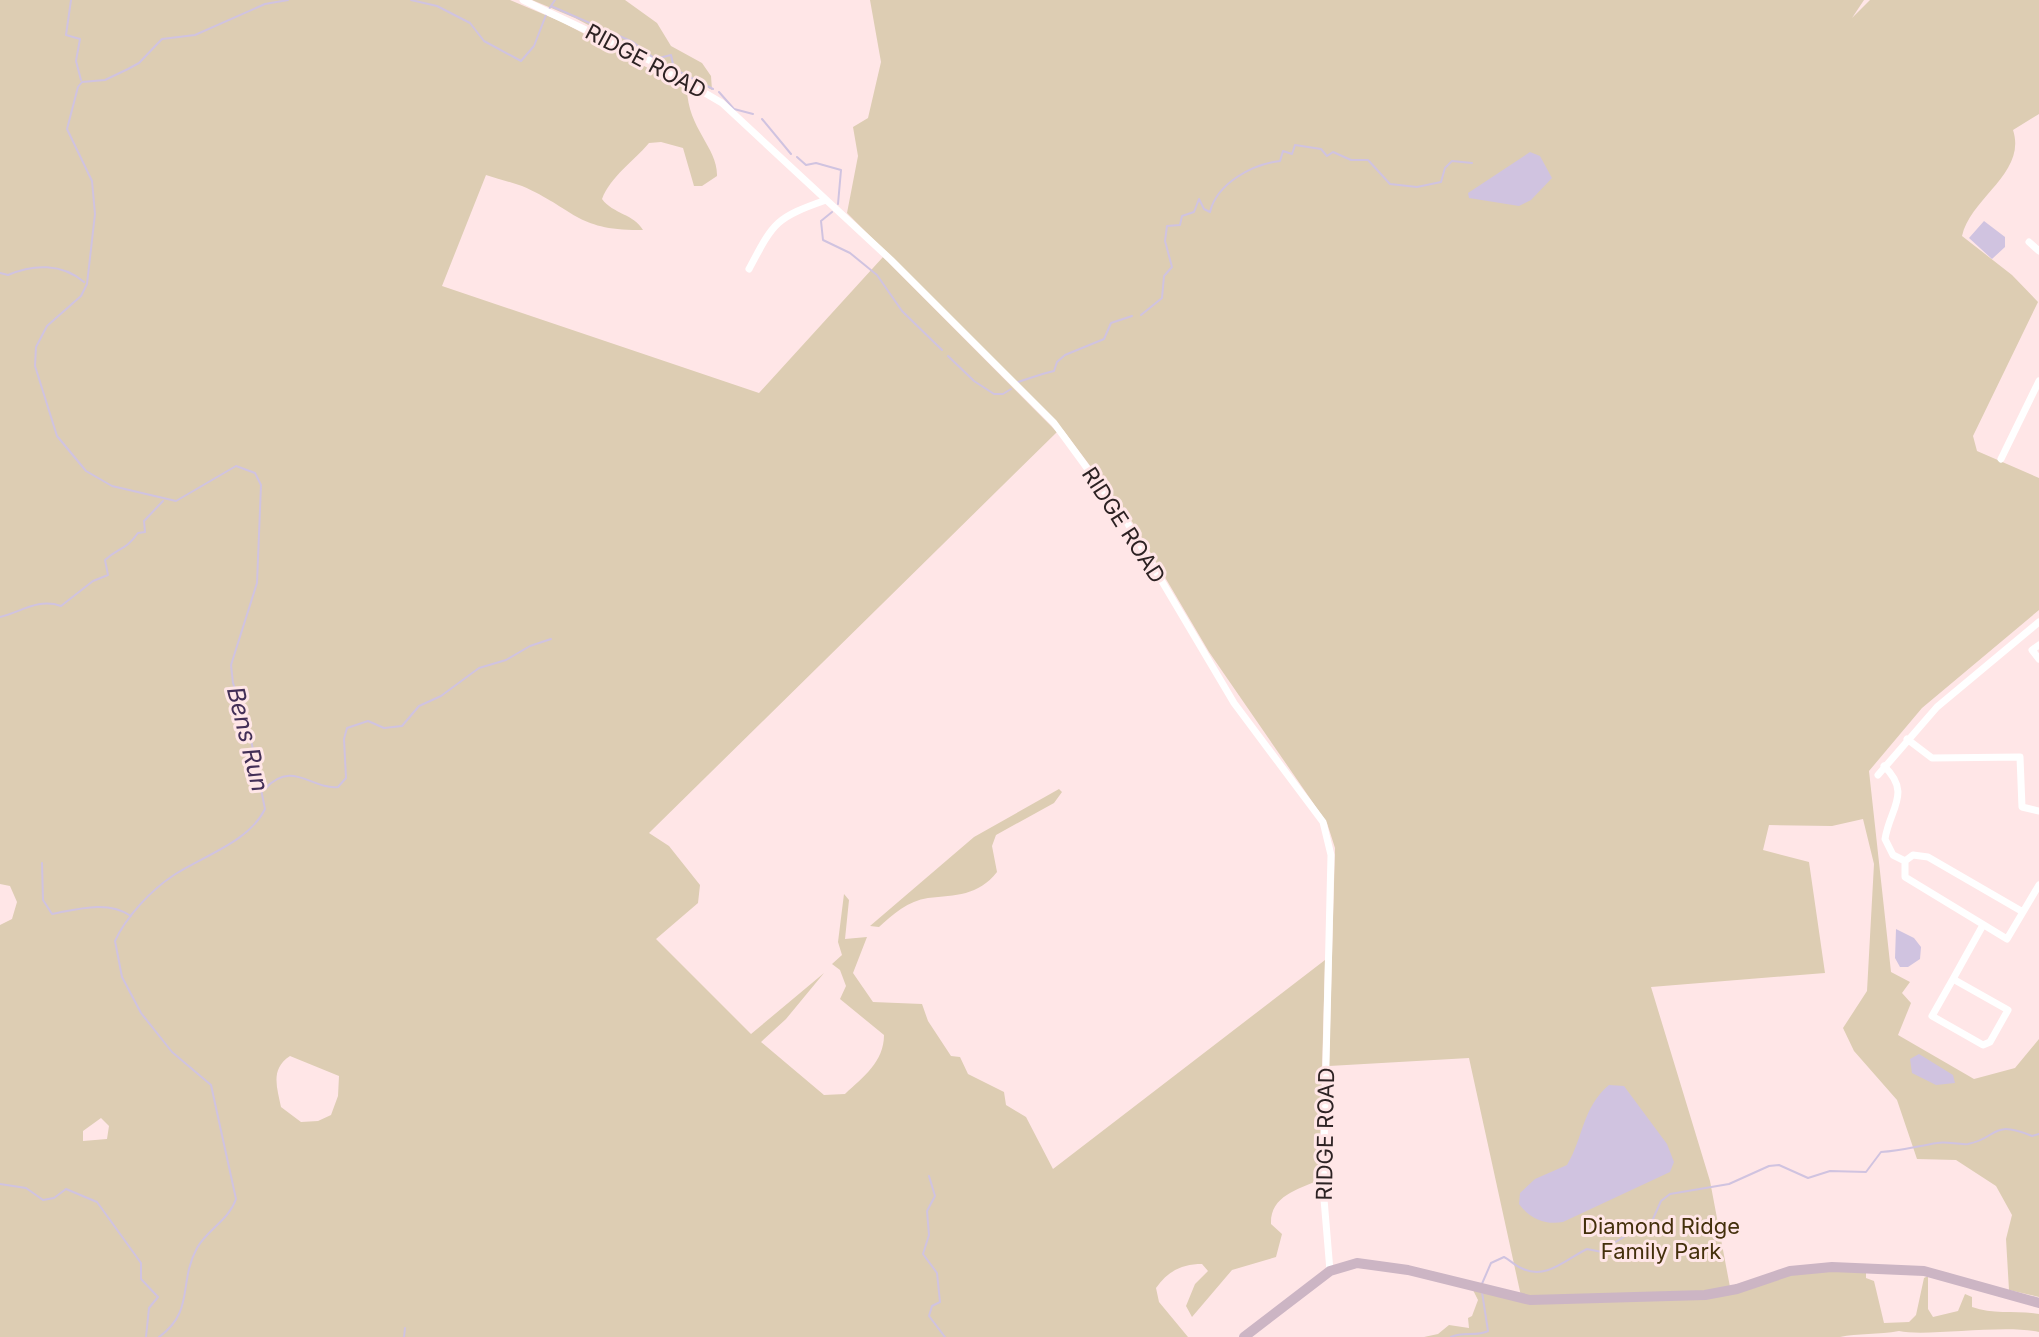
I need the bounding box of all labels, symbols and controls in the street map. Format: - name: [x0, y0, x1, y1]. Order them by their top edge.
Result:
- street label: RIDGE ROAD: [581, 18, 711, 104]
- street label: RIDGE ROAD: [1077, 462, 1171, 588]
- water label: Bens Run: [221, 684, 275, 794]
- street label: RIDGE ROAD: [1311, 1067, 1339, 1201]
- park label: Diamond Ridge Family Park: [1582, 1213, 1740, 1264]

